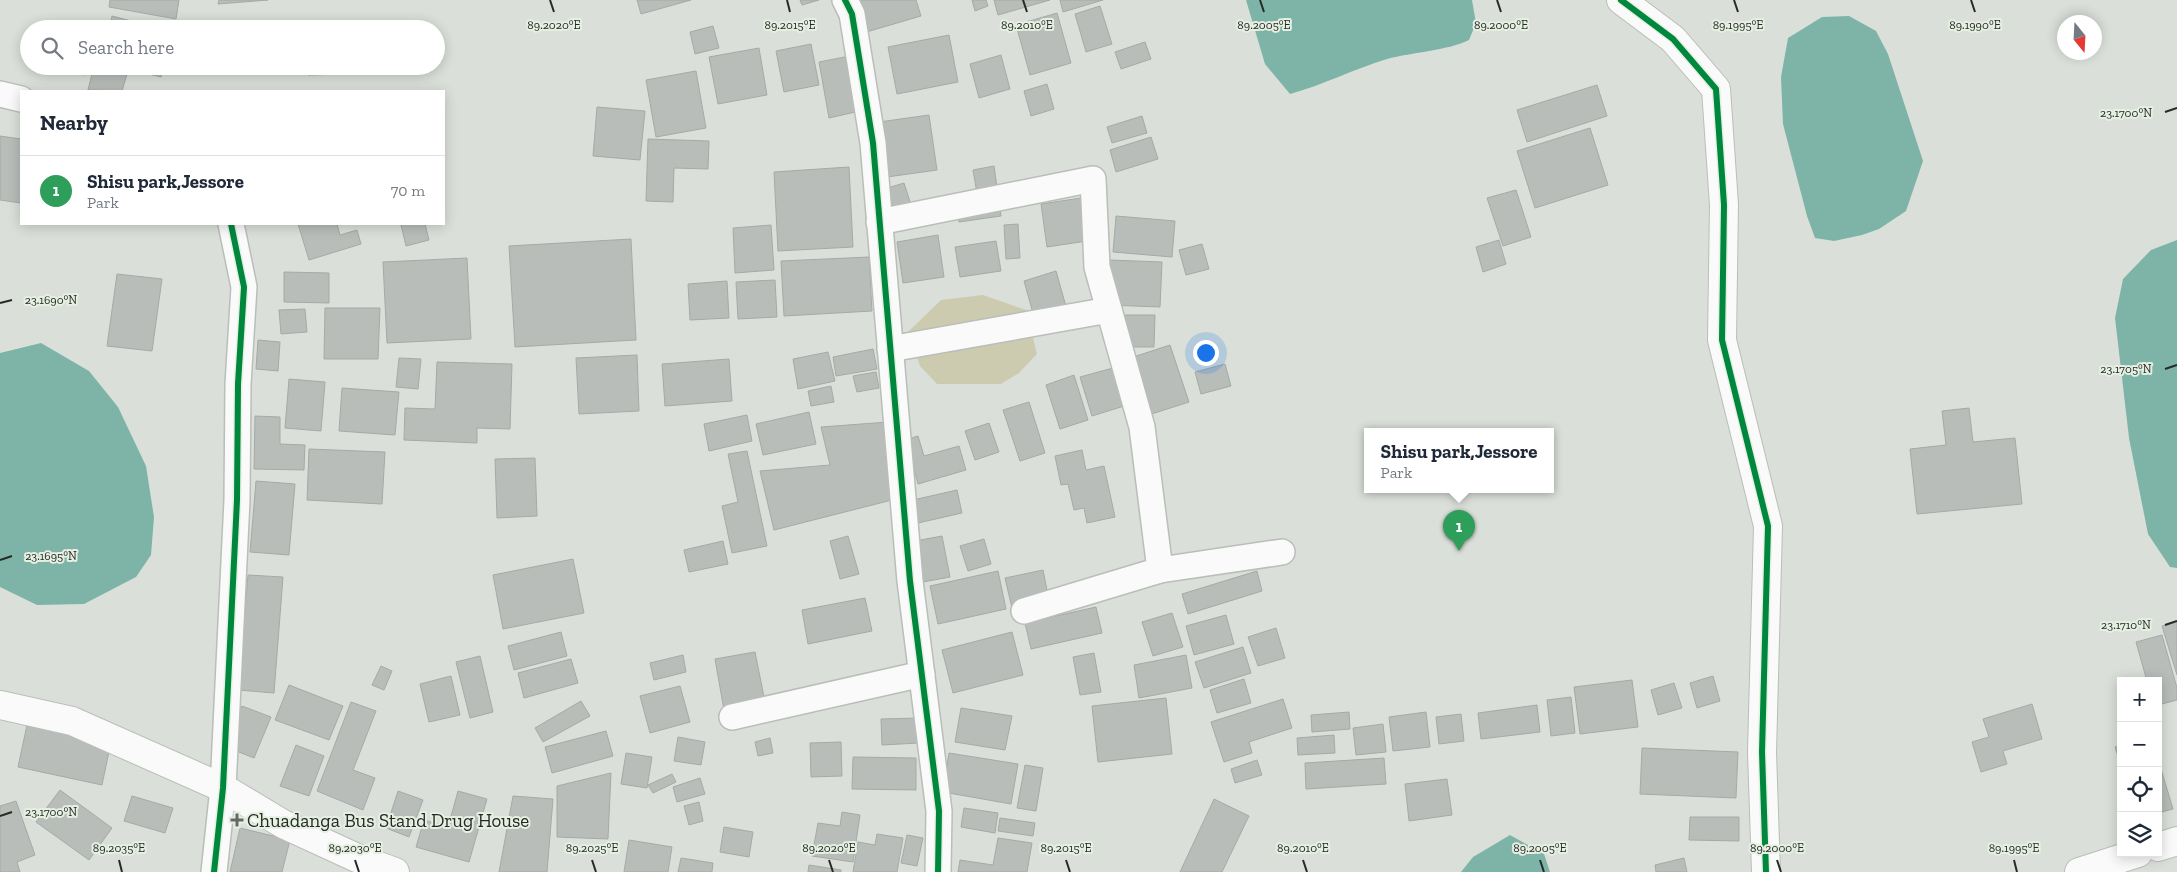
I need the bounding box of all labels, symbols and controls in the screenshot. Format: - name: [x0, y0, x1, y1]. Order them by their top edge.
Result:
- north arrow: [2057, 15, 2102, 60]
- text: 89.2020°E: [527, 18, 581, 32]
- text: 89.2015°E: [764, 18, 816, 32]
- text: 89.2010°E: [1001, 18, 1053, 32]
- text: 89.2005°E: [1237, 18, 1291, 32]
- text: 89.2000°E: [1474, 18, 1528, 32]
- text: 89.1995°E: [1713, 18, 1763, 32]
- text: 89.1990°E: [1949, 18, 2001, 32]
- search box: [20, 20, 445, 75]
- icon: search: [38, 34, 66, 62]
- text: Search here: [78, 36, 174, 59]
- text: 23.1700°N: [2100, 106, 2152, 120]
- text: Nearby: [40, 110, 108, 135]
- text: Shisu park,Jessore: [87, 170, 244, 193]
- text: 1: [53, 181, 59, 200]
- text: 70 m: [391, 181, 425, 200]
- text: Park: [87, 193, 119, 212]
- text: 23.1690°N: [25, 293, 77, 307]
- your location: [1193, 340, 1219, 366]
- text: 23.1705°N: [2100, 362, 2152, 376]
- popup: [1364, 428, 1554, 493]
- text: Shisu park,Jessore: [1381, 440, 1537, 463]
- text: Park: [1381, 463, 1412, 482]
- pin: 1: [1443, 510, 1475, 551]
- text: 23.1695°N: [25, 549, 77, 563]
- text: 23.1710°N: [2101, 618, 2151, 632]
- map controls: [2117, 677, 2162, 857]
- button: +: [2117, 677, 2162, 722]
- button: −: [2117, 722, 2162, 767]
- button: locate: [2117, 767, 2162, 812]
- text: 23.1700°N: [25, 805, 77, 819]
- place label: Chuadanga Bus Stand Drug House: [247, 809, 529, 832]
- button: layers: [2117, 812, 2162, 857]
- marker: Chuadanga Bus Stand Drug House: [231, 814, 243, 826]
- text: 89.2035°E: [93, 841, 145, 855]
- text: 89.2030°E: [328, 841, 382, 855]
- text: 89.2025°E: [566, 841, 618, 855]
- text: 89.2020°E: [802, 841, 856, 855]
- text: 89.2015°E: [1040, 841, 1092, 855]
- text: 89.2010°E: [1277, 841, 1329, 855]
- text: 89.2005°E: [1513, 841, 1567, 855]
- text: 89.2000°E: [1750, 841, 1804, 855]
- text: 89.1995°E: [1989, 841, 2039, 855]

